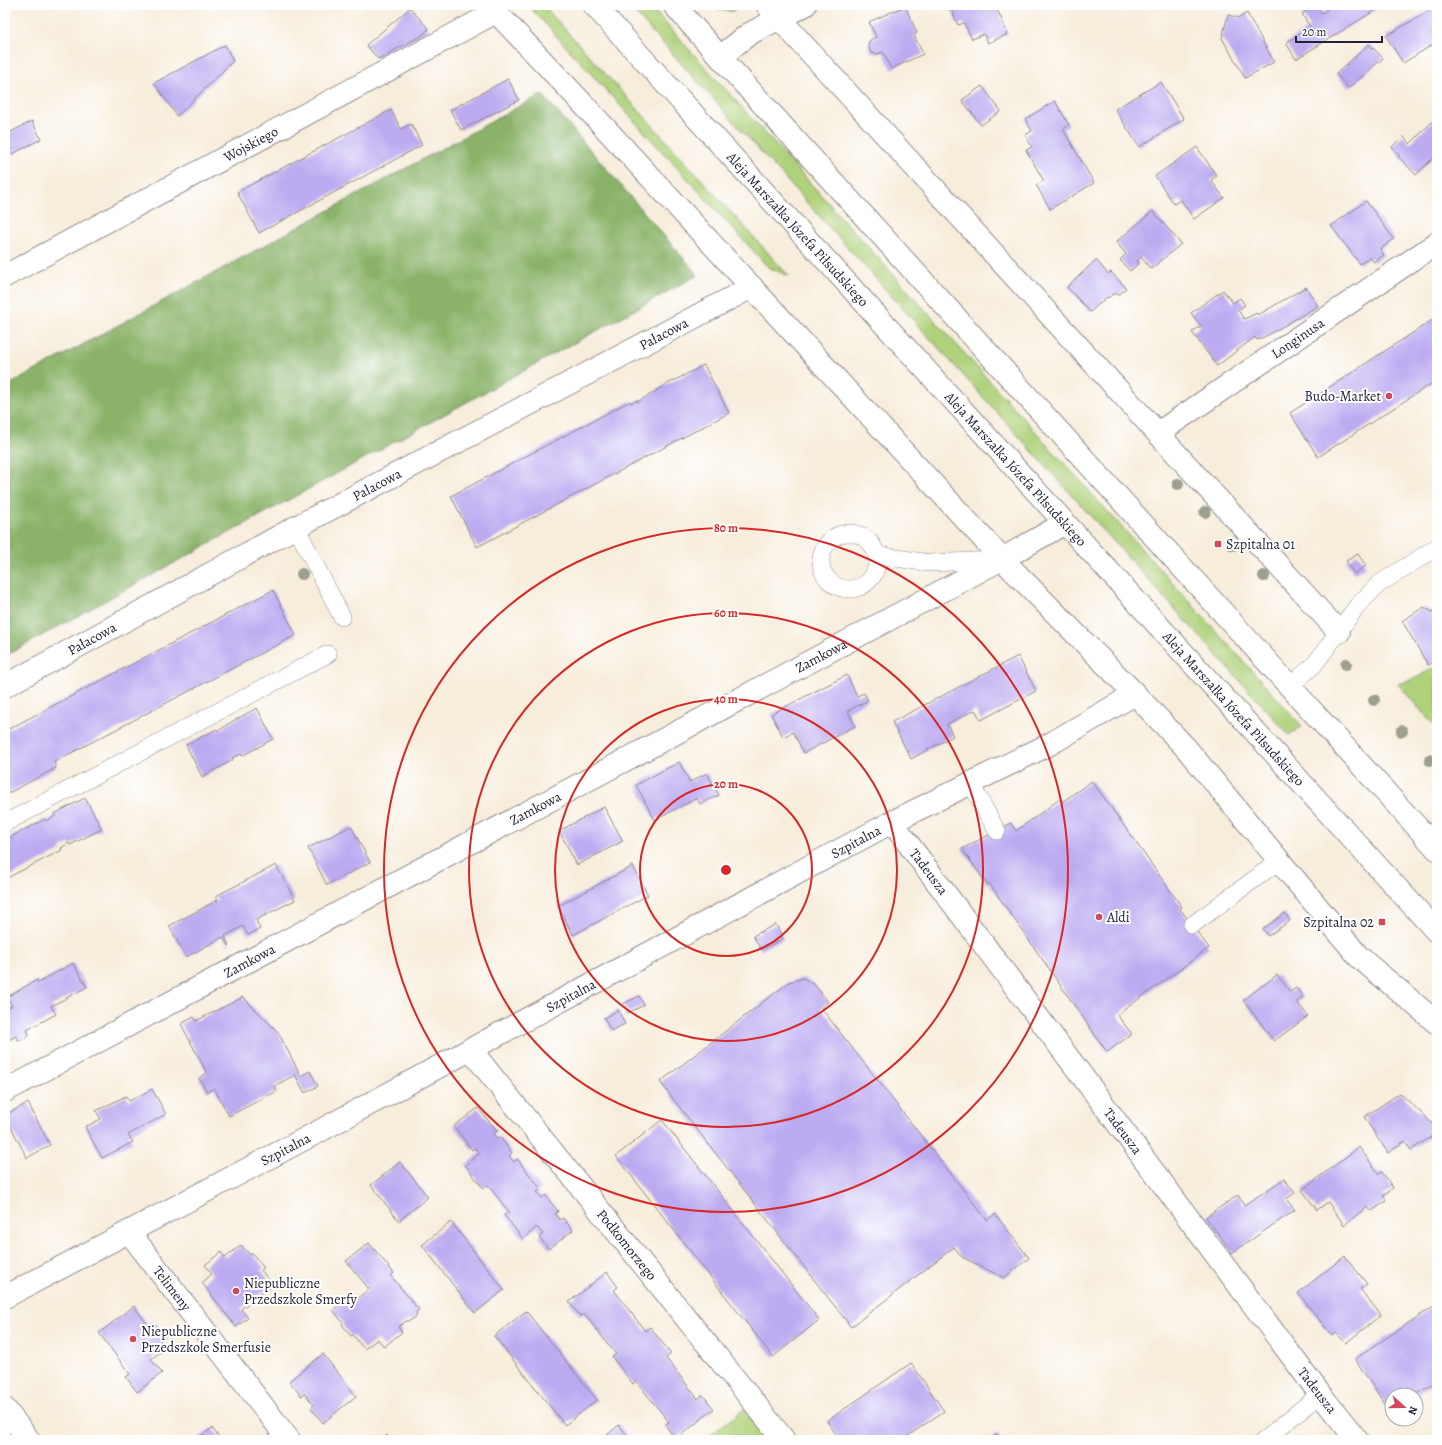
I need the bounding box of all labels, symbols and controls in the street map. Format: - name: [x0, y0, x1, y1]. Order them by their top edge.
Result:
- scale bar: [1296, 18, 1382, 44]
- text: 20 m: [1302, 24, 1326, 40]
- street label: Wojskiego: [220, 122, 282, 167]
- street label: Aleja Marszałka Józefa Piłsudskiego: [722, 147, 873, 311]
- street label: Pałacowa: [636, 313, 692, 355]
- street label: Longinusa: [1268, 313, 1329, 363]
- street label: Aleja Marszałka Józefa Piłsudskiego: [940, 387, 1091, 551]
- place label: Budo-Market: [1305, 387, 1381, 406]
- marker: Budo-Market: [1384, 391, 1394, 401]
- street label: Pałacowa: [349, 464, 405, 506]
- text: 80 m: [714, 520, 738, 536]
- place label: Szpitalna 01: [1226, 535, 1295, 554]
- marker: Szpitalna 01: [1213, 539, 1223, 549]
- text: 60 m: [714, 605, 738, 621]
- street label: Pałacowa: [64, 618, 120, 660]
- street label: Aleja Marszałka Józefa Piłsudskiego: [1158, 627, 1309, 790]
- street label: Zamkowa: [792, 634, 851, 677]
- text: 40 m: [714, 691, 738, 707]
- text: 20 m: [714, 776, 738, 792]
- street label: Zamkowa: [506, 787, 565, 830]
- street label: Szpitalna: [828, 821, 885, 863]
- street label: Tadeusza: [905, 845, 953, 899]
- centre of rings: [719, 863, 733, 877]
- place label: Aldi: [1106, 908, 1130, 927]
- marker: Aldi: [1094, 912, 1104, 922]
- place label: Szpitalna 02: [1303, 913, 1374, 932]
- marker: Szpitalna 02: [1377, 917, 1387, 927]
- street label: Zamkowa: [221, 939, 279, 983]
- street label: Szpitalna: [543, 974, 600, 1017]
- street label: Tadeusza: [1099, 1104, 1147, 1159]
- street label: Szpitalna: [257, 1128, 314, 1171]
- street label: Podkomorzego: [592, 1206, 661, 1284]
- street label: Telimeny: [148, 1262, 196, 1316]
- place label: Niepubliczne Przedszkole Smerfy: [244, 1274, 358, 1309]
- marker: Niepubliczne Przedszkole Smerfy: [231, 1286, 241, 1296]
- place label: Niepubliczne Przedszkole Smerfusie: [141, 1322, 271, 1357]
- marker: Niepubliczne Przedszkole Smerfusie: [128, 1334, 138, 1344]
- street label: Tadeusza: [1293, 1364, 1341, 1418]
- north arrow: [1384, 1387, 1424, 1427]
- text: N: [1404, 1404, 1421, 1417]

